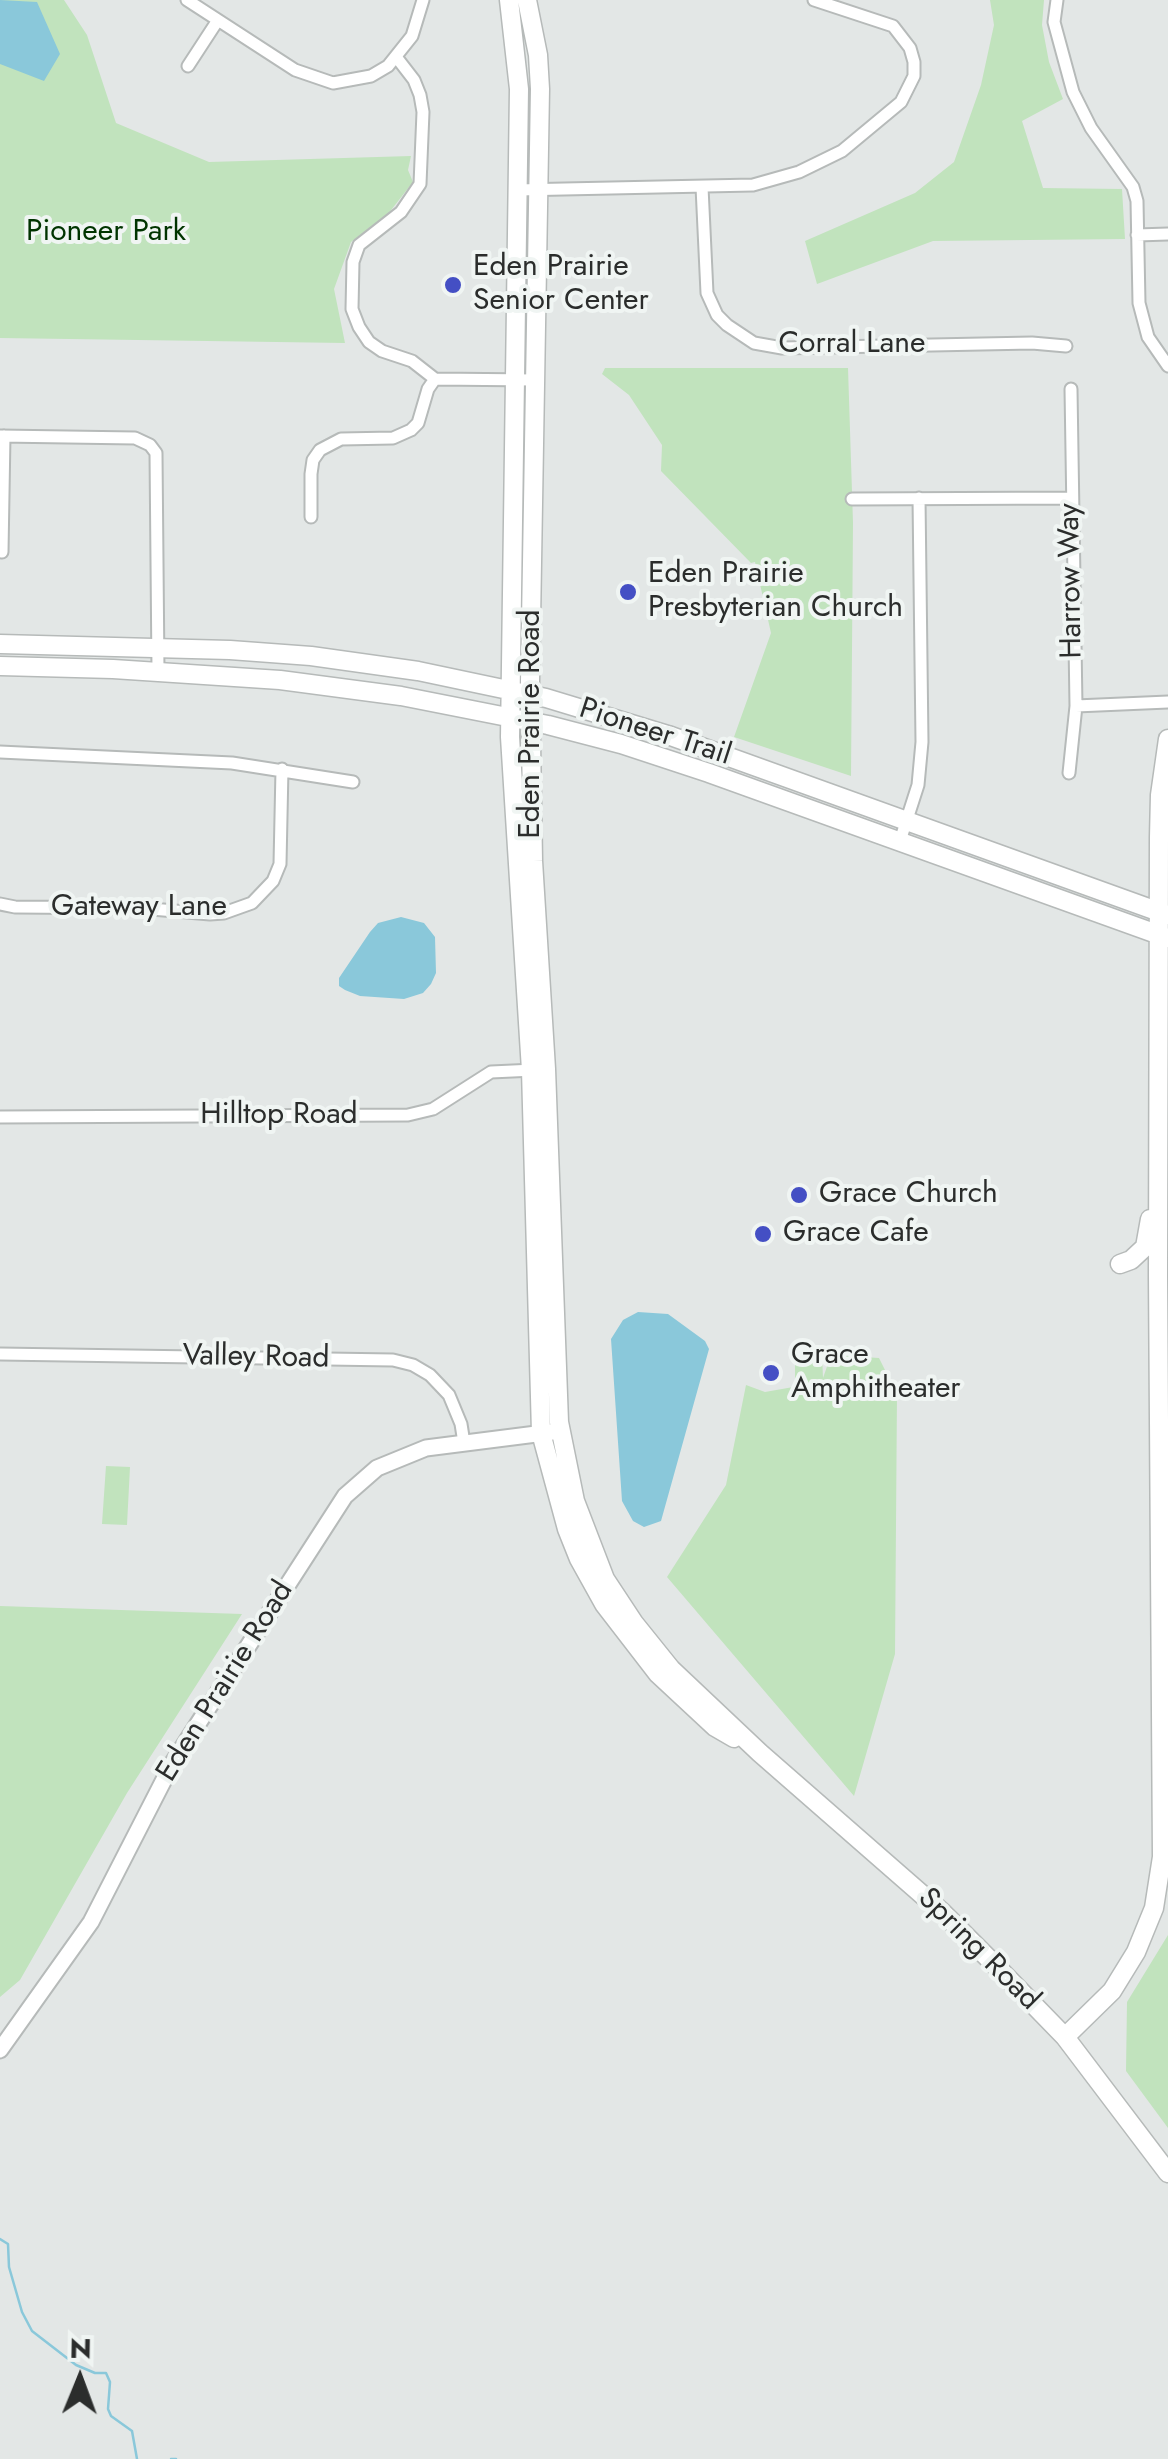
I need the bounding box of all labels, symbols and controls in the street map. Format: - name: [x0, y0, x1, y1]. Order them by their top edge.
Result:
- park label: Pioneer Park: [26, 215, 186, 251]
- place label: Eden Prairie Senior Center: [473, 250, 649, 320]
- marker: Eden Prairie Senior Center: [442, 274, 464, 296]
- street label: Corral Lane: [779, 327, 925, 363]
- street label: Harrow Way: [1053, 503, 1091, 659]
- place label: Eden Prairie Presbyterian Church: [648, 557, 903, 628]
- marker: Eden Prairie Presbyterian Church: [617, 581, 639, 603]
- street label: Eden Prairie Road: [514, 609, 550, 839]
- street label: Pioneer Trail: [575, 692, 735, 774]
- street label: Gateway Lane: [51, 890, 227, 926]
- street label: Hilltop Road: [200, 1098, 358, 1134]
- place label: Grace Church: [819, 1177, 998, 1213]
- marker: Grace Church: [788, 1184, 810, 1206]
- place label: Grace Cafe: [783, 1216, 929, 1252]
- marker: Grace Cafe: [752, 1223, 774, 1245]
- place label: Grace Amphitheater: [791, 1338, 961, 1408]
- street label: Valley Road: [182, 1339, 330, 1377]
- marker: Grace Amphitheater: [760, 1362, 782, 1384]
- street label: Eden Prairie Road: [150, 1575, 302, 1789]
- street label: Spring Road: [909, 1881, 1047, 2019]
- text: N: [69, 2328, 92, 2369]
- north arrow: [30, 2329, 130, 2429]

